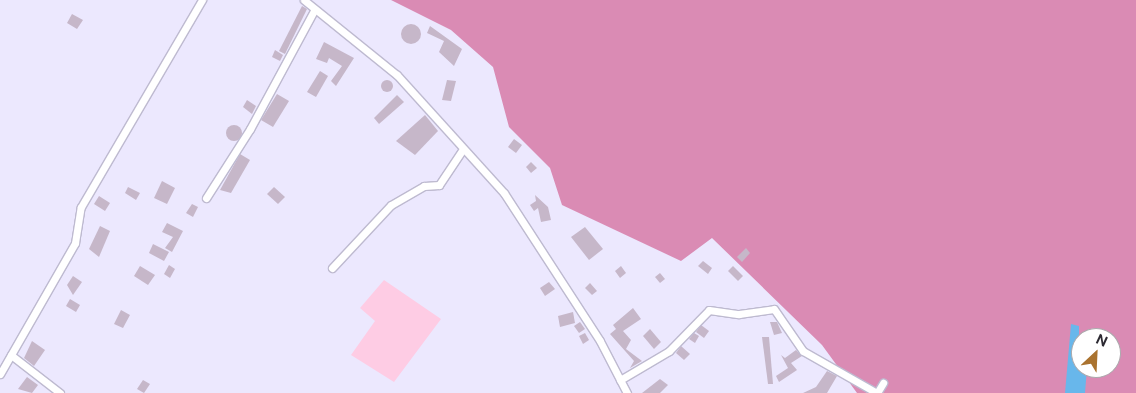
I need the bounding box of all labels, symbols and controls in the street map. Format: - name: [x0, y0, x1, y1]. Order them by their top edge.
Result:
- north arrow: [1071, 328, 1121, 378]
- text: N: [1094, 331, 1110, 350]

